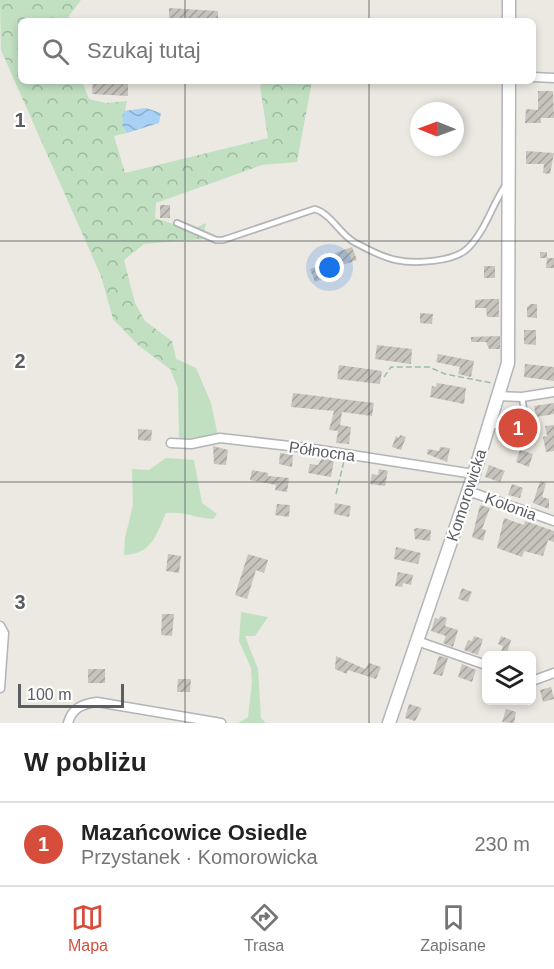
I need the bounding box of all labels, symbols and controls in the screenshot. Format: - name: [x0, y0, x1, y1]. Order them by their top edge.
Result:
- search box: [18, 18, 536, 84]
- icon: search: [39, 35, 72, 68]
- text: Szukaj tutaj: [87, 38, 201, 63]
- north arrow: [410, 102, 464, 156]
- text: 1: [14, 109, 26, 131]
- your location: [315, 253, 344, 282]
- text: 2: [14, 350, 26, 372]
- pin: 1: [498, 406, 538, 450]
- street label: Północna: [288, 438, 356, 465]
- street label: Komorowicka: [444, 447, 489, 543]
- street label: Kolonia: [483, 489, 539, 524]
- text: 3: [14, 591, 26, 613]
- map controls: [482, 651, 536, 705]
- button: layers: [482, 651, 536, 705]
- scale bar: [18, 681, 124, 708]
- text: 100 m: [27, 686, 71, 703]
- text: W pobliżu: [24, 747, 147, 777]
- text: Mazańcowice Osiedle: [81, 820, 307, 845]
- text: 1: [38, 833, 49, 855]
- text: 230 m: [474, 833, 530, 855]
- text: Przystanek · Komorowicka: [81, 846, 318, 868]
- tab: Mapa: [68, 901, 108, 955]
- tab: Trasa: [244, 901, 284, 955]
- tab: Zapisane: [420, 901, 486, 955]

